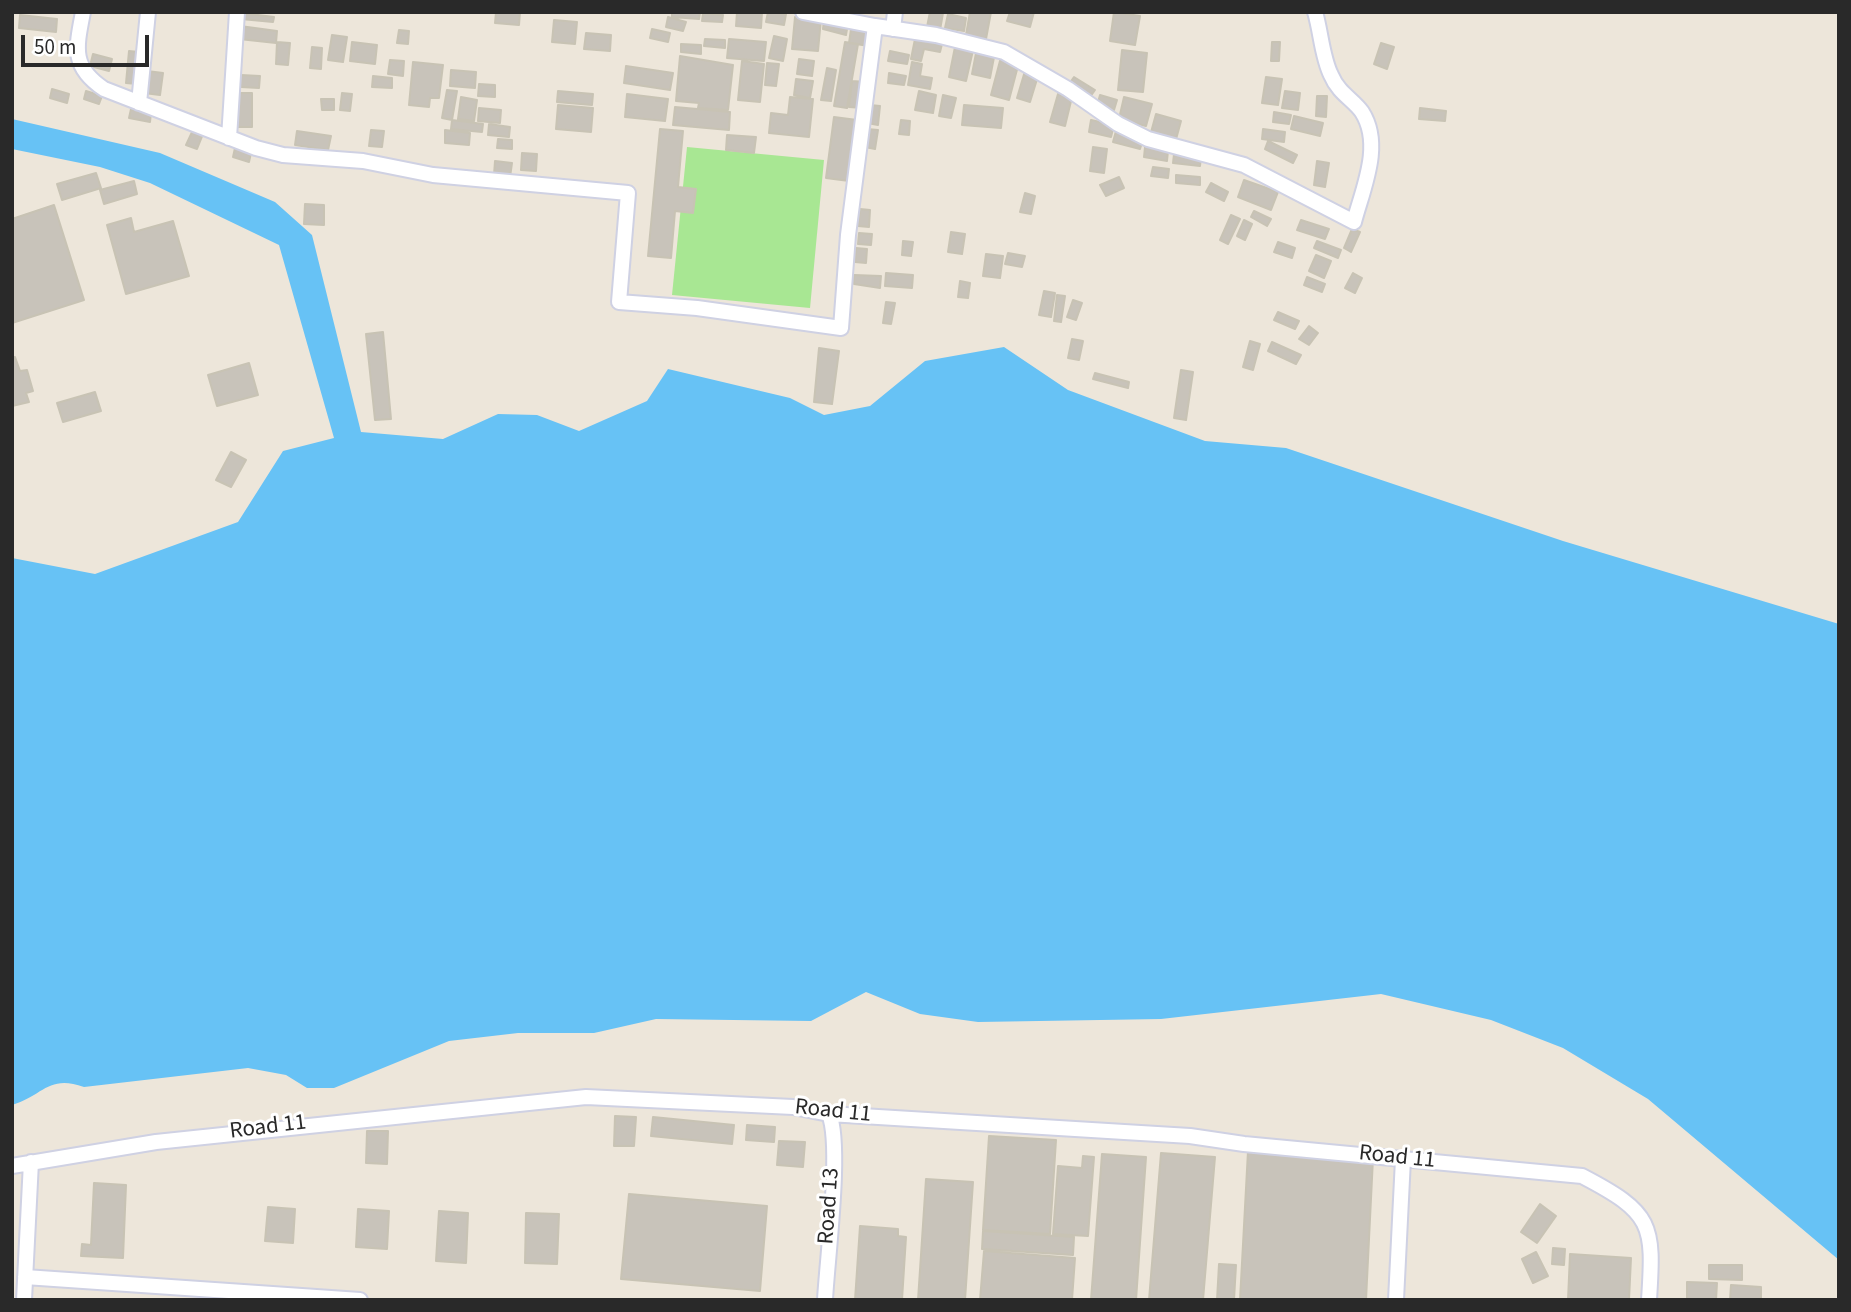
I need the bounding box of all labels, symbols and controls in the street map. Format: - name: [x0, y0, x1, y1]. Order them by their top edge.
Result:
- scale bar: [24, 21, 152, 65]
- text: 50 m: [34, 32, 76, 62]
- street label: Road 11: [793, 1094, 873, 1130]
- street label: Road 11: [228, 1110, 308, 1146]
- street label: Road 11: [1357, 1140, 1437, 1176]
- street label: Road 13: [814, 1167, 846, 1245]

